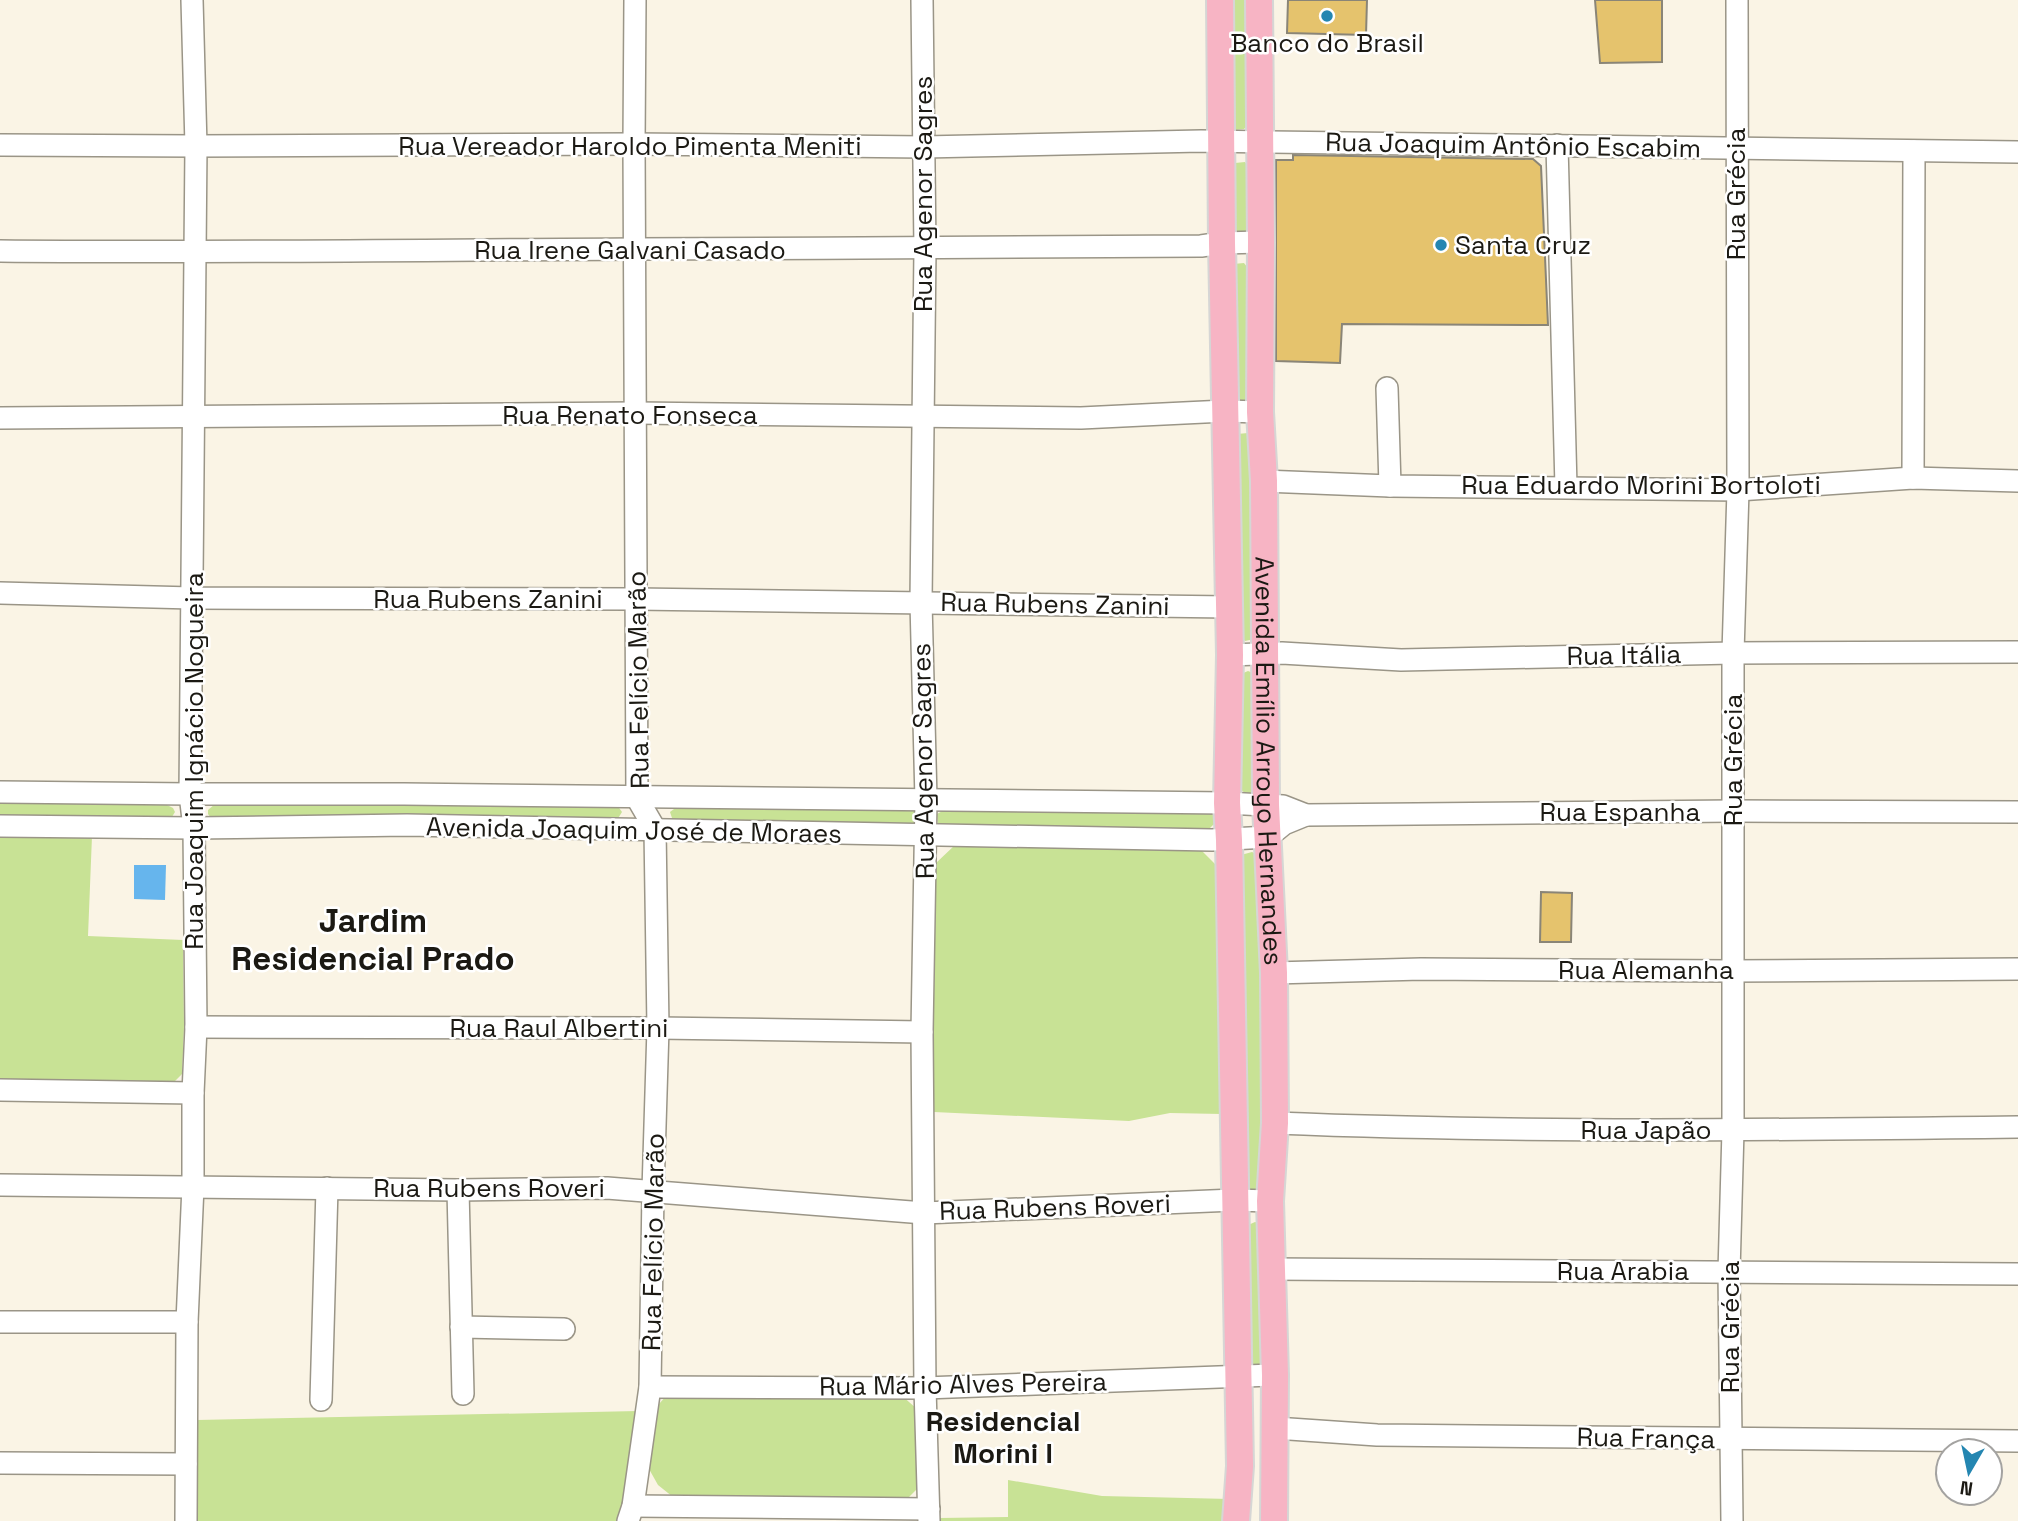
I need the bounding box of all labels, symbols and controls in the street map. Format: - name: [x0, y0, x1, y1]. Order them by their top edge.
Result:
- marker: Banco do Brasil: [1319, 8, 1335, 24]
- place label: Banco do Brasil: [1230, 26, 1424, 60]
- street label: Rua Agenor Sagres: [906, 76, 940, 312]
- street label: Rua Joaquim Antônio Escabim: [1325, 125, 1701, 165]
- street label: Rua Grécia: [1719, 128, 1753, 260]
- street label: Rua Vereador Haroldo Pimenta Meniti: [398, 129, 862, 163]
- place label: Santa Cruz: [1455, 228, 1591, 262]
- street label: Rua Irene Galvani Casado: [474, 233, 786, 267]
- marker: Santa Cruz: [1433, 237, 1449, 253]
- street label: Rua Renato Fonseca: [502, 398, 758, 432]
- street label: Rua Eduardo Morini Bortoloti: [1461, 468, 1821, 502]
- street label: Avenida Emílio Arroyo Hernandes: [1247, 556, 1291, 966]
- street label: Rua Felício Marão: [619, 571, 657, 789]
- street label: Rua Joaquim Ignácio Nogueira: [177, 572, 211, 950]
- street label: Rua Rubens Zanini: [373, 582, 603, 616]
- street label: Rua Rubens Zanini: [940, 585, 1170, 623]
- street label: Rua Itália: [1566, 637, 1682, 673]
- street label: Rua Agenor Sagres: [904, 643, 942, 879]
- street label: Rua Grécia: [1716, 694, 1750, 826]
- street label: Rua Espanha: [1540, 795, 1700, 829]
- street label: Avenida Joaquim José de Moraes: [426, 809, 842, 851]
- district label: Jardim Residencial Prado: [231, 900, 515, 980]
- street label: Rua Alemanha: [1558, 953, 1734, 987]
- street label: Rua Raul Albertini: [450, 1011, 668, 1045]
- street label: Rua Japão: [1580, 1113, 1712, 1147]
- street label: Rua Felício Marão: [634, 1133, 672, 1351]
- street label: Rua Rubens Roveri: [373, 1171, 605, 1205]
- street label: Rua Rubens Roveri: [939, 1186, 1171, 1228]
- street label: Rua Arabia: [1557, 1254, 1689, 1288]
- street label: Rua Grécia: [1713, 1261, 1747, 1393]
- street label: Rua Mário Alves Pereira: [819, 1364, 1107, 1404]
- district label: Residencial Morini I: [926, 1403, 1080, 1471]
- street label: Rua França: [1576, 1420, 1716, 1456]
- north arrow: [1934, 1437, 2004, 1507]
- text: N: [1958, 1475, 1975, 1502]

